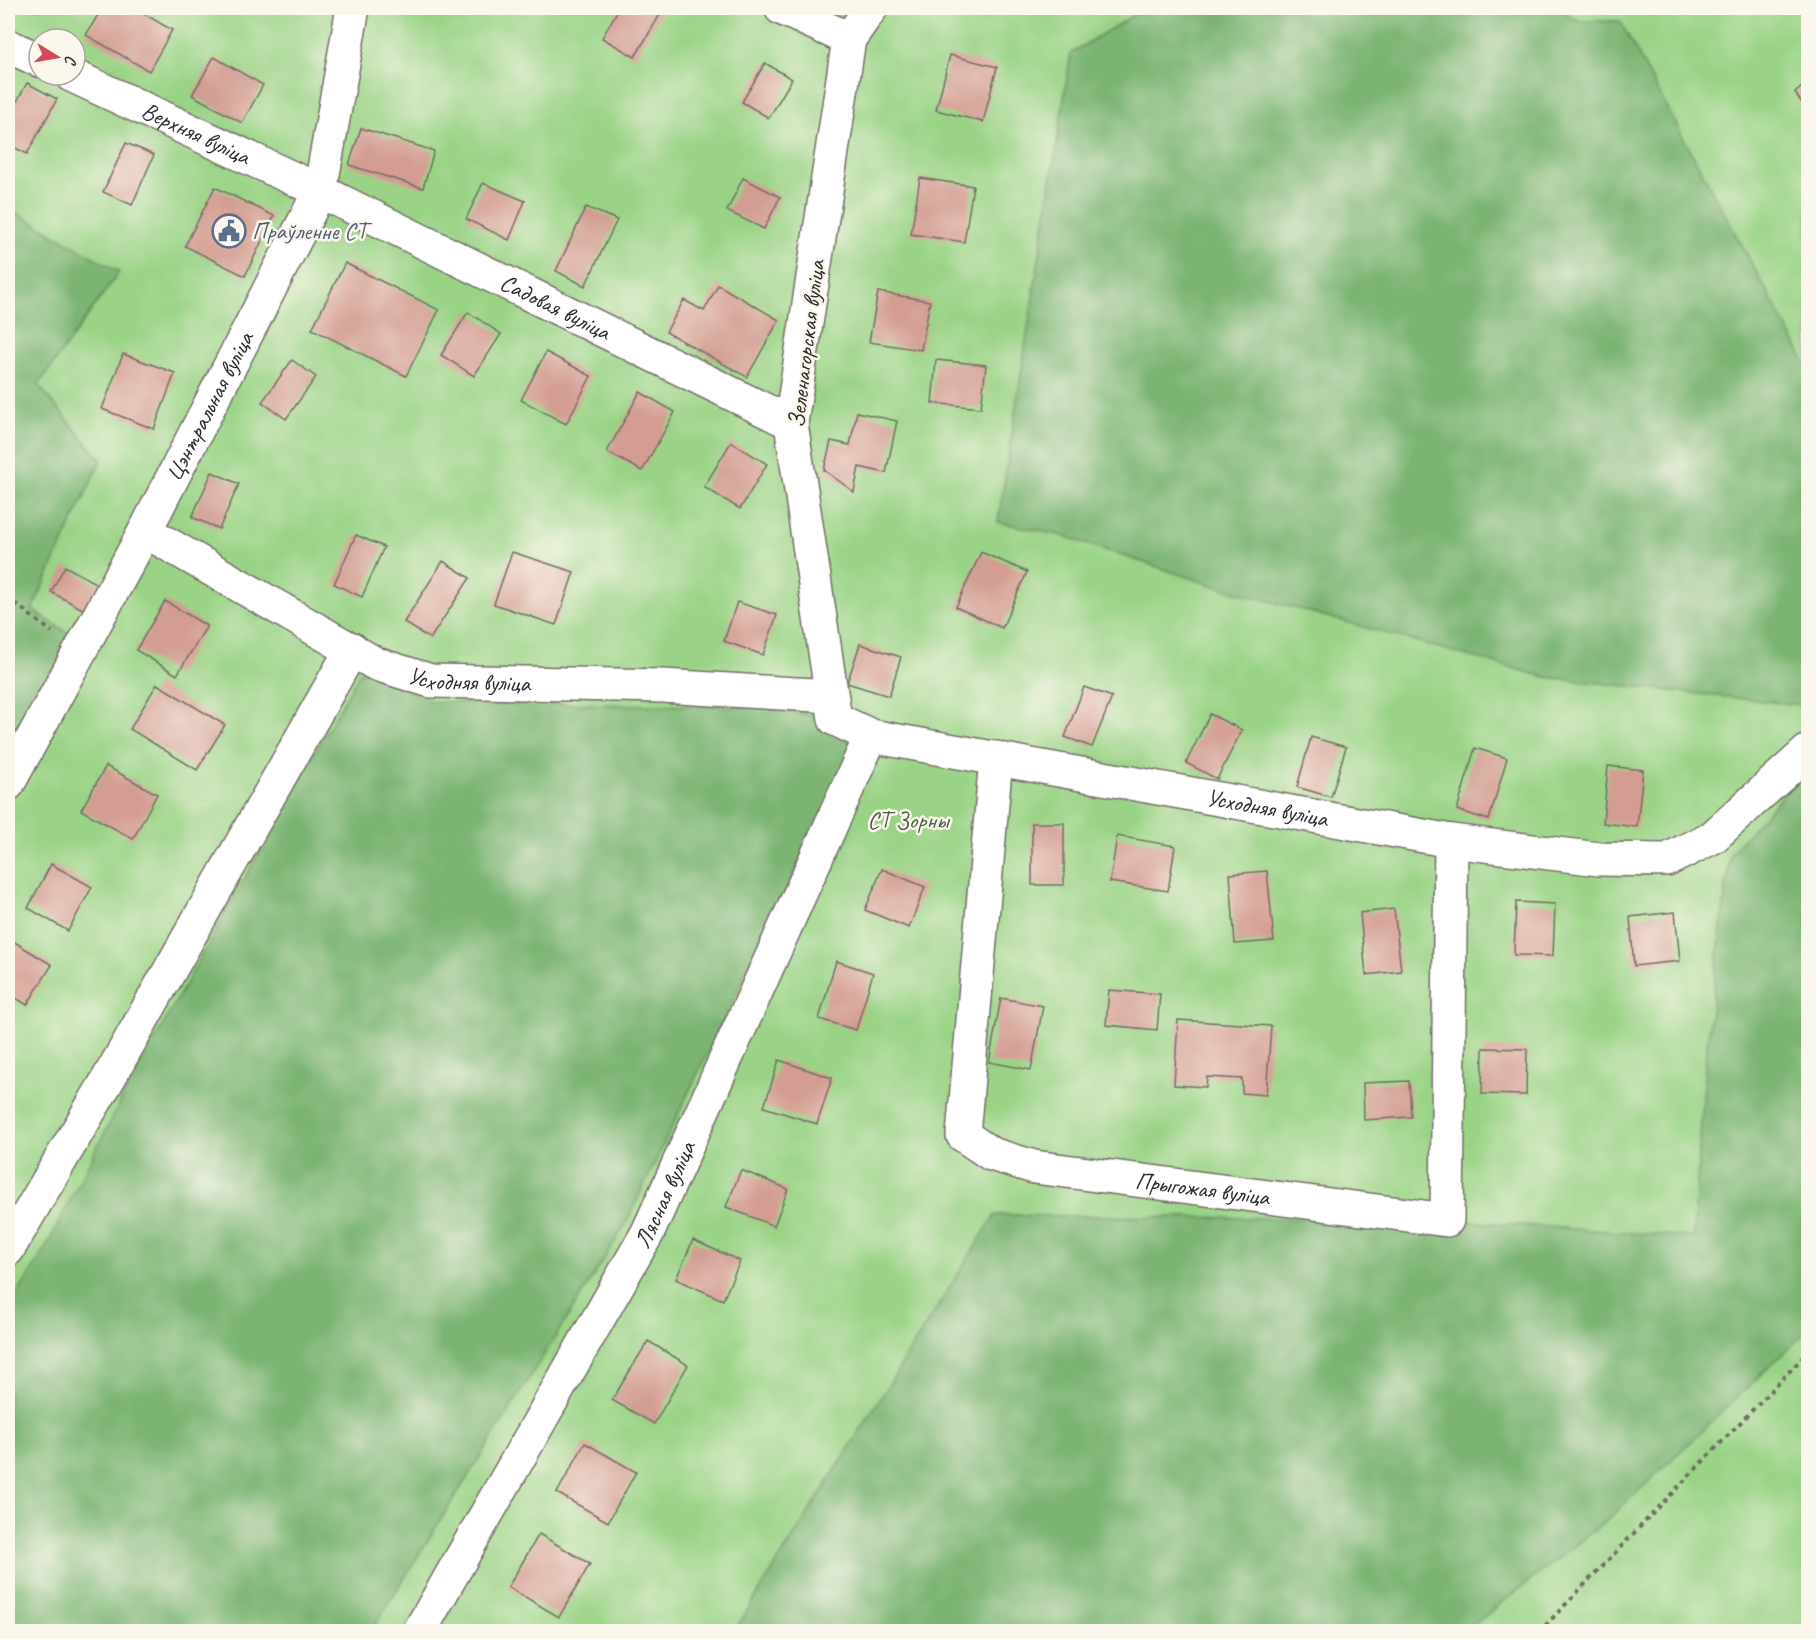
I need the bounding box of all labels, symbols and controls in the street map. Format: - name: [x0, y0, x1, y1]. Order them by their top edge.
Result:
- north arrow: [27, 27, 87, 87]
- text: С: [60, 54, 81, 68]
- street label: Верхняя вуліца: [137, 95, 256, 172]
- public building icon: Праўленне СТ: [211, 213, 247, 249]
- place label: Праўленне СТ: [252, 216, 373, 246]
- street label: Зеленагорская вуліца: [781, 257, 831, 429]
- street label: Садовая вуліца: [495, 267, 617, 347]
- street label: Цэнтральная вуліца: [158, 325, 261, 486]
- street label: Усходняя вуліца: [404, 660, 532, 698]
- street label: Усходняя вуліца: [1204, 782, 1332, 834]
- park label: СТ Зорны: [867, 805, 951, 835]
- street label: Лясная вуліца: [627, 1135, 702, 1253]
- street label: Прыгожая вуліца: [1134, 1165, 1273, 1212]

